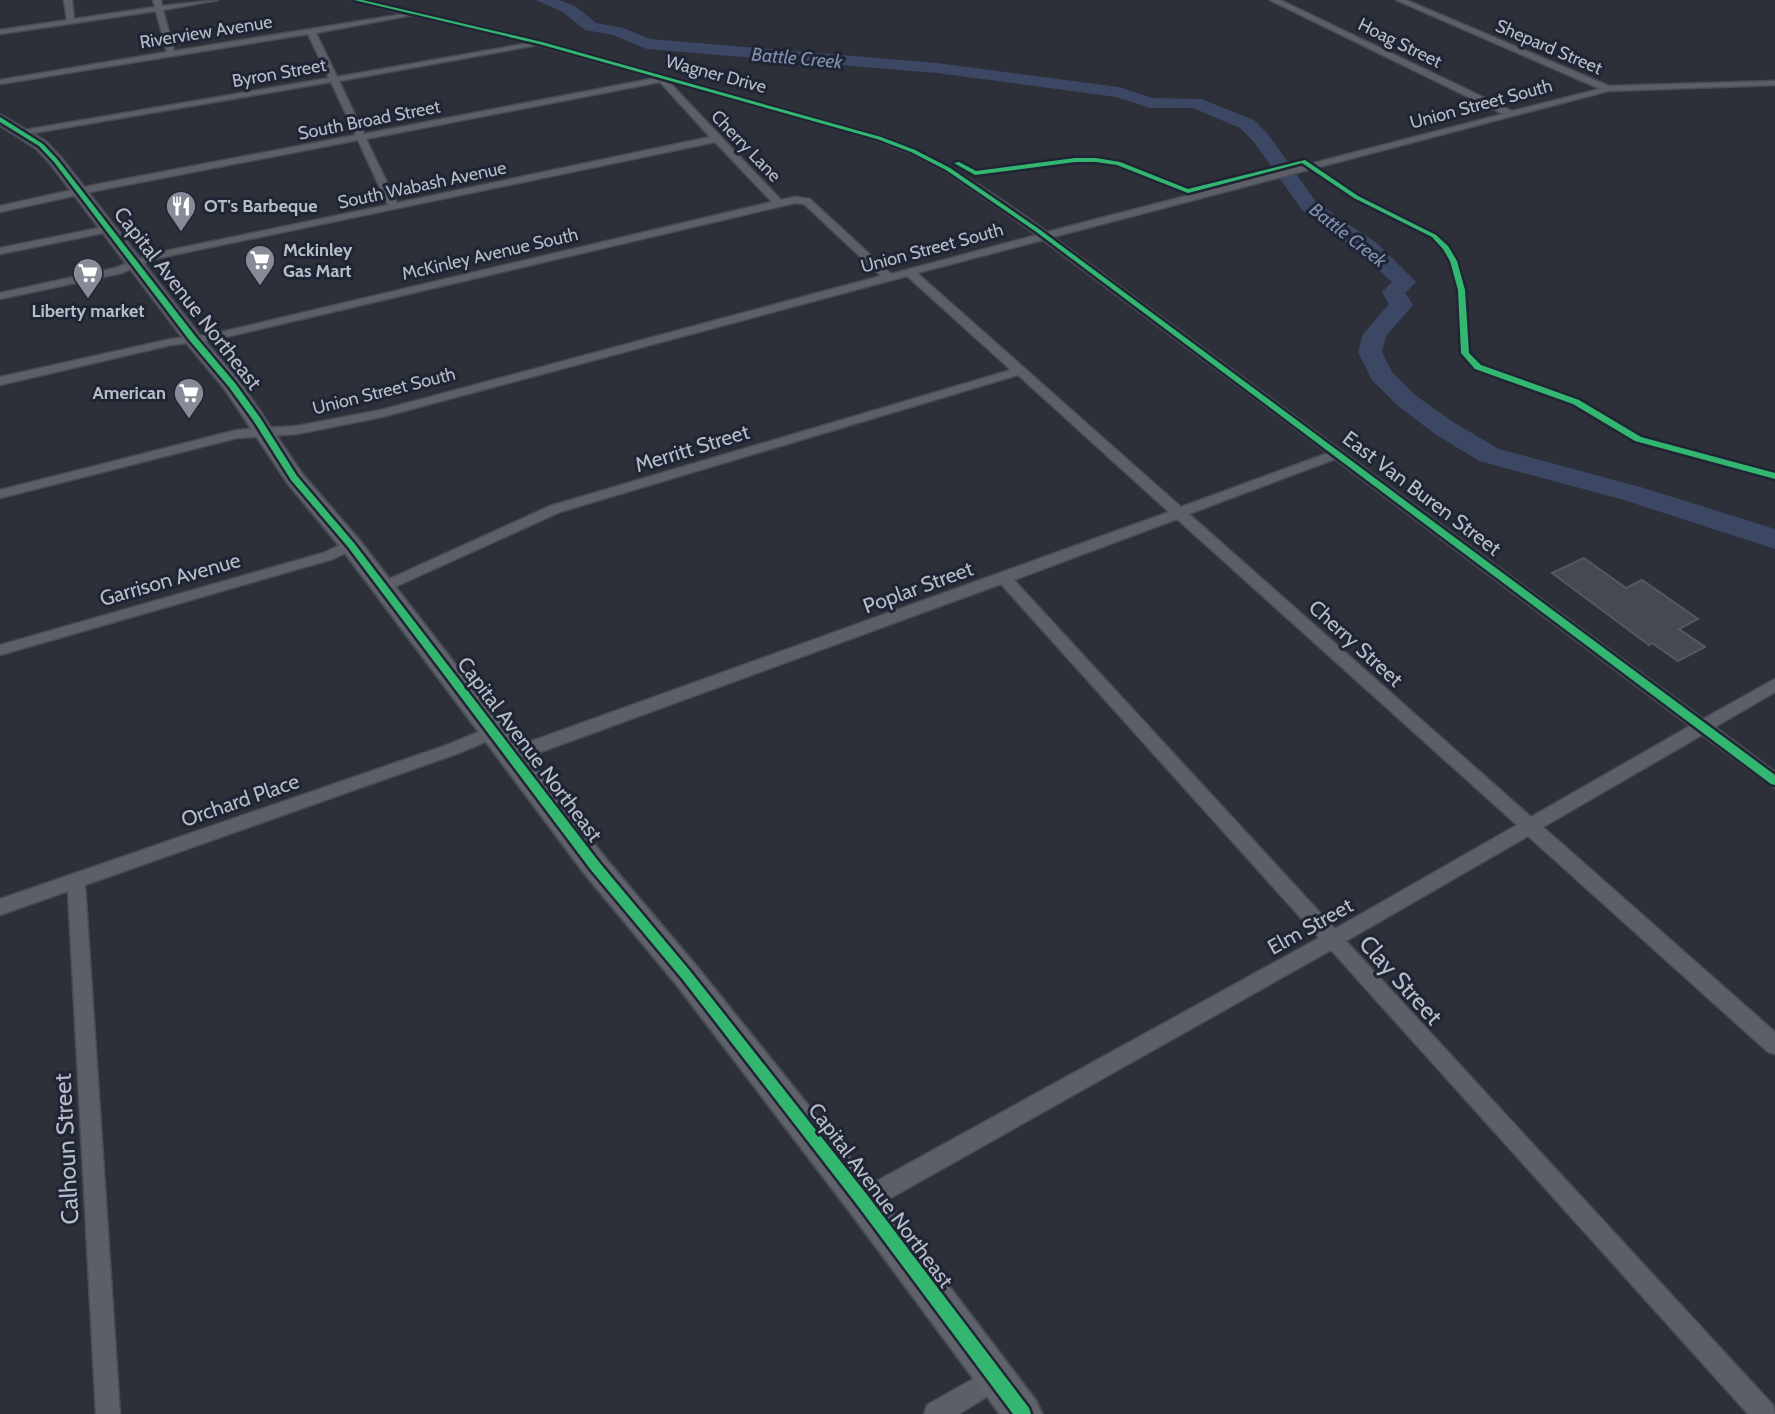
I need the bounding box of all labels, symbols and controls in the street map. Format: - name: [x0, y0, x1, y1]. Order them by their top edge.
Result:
- street label: Riverview Avenue: [138, 11, 274, 53]
- street label: Hoag Street: [1355, 13, 1445, 73]
- street label: Shepard Street: [1492, 15, 1606, 79]
- water label: Battle Creek: [751, 43, 844, 74]
- street label: Wagner Drive: [663, 50, 769, 98]
- street label: Byron Street: [230, 54, 328, 92]
- street label: Union Street South: [1407, 74, 1555, 134]
- street label: South Broad Street: [296, 95, 442, 145]
- street label: Cherry Lane: [706, 105, 786, 187]
- street label: South Wabash Avenue: [336, 156, 508, 214]
- restaurant icon: OT's Barbeque: [164, 189, 198, 233]
- place label: OT's Barbeque: [204, 195, 317, 217]
- water label: Battle Creek: [1305, 198, 1392, 273]
- street label: Capital Avenue Northeast: [109, 202, 267, 394]
- street label: Union Street South: [858, 218, 1006, 278]
- street label: McKinley Avenue South: [400, 223, 580, 285]
- place label: Mckinley Gas Mart: [283, 239, 353, 282]
- supermarket icon: Mckinley Gas Mart: [243, 243, 277, 287]
- supermarket icon: Liberty market: [71, 256, 105, 300]
- place label: Liberty market: [31, 300, 145, 322]
- street label: Union Street South: [310, 363, 458, 419]
- supermarket icon: American: [172, 376, 206, 420]
- place label: American: [92, 382, 166, 404]
- street label: Merritt Street: [632, 419, 752, 477]
- street label: East Van Buren Street: [1338, 425, 1506, 561]
- street label: Garrison Avenue: [97, 547, 243, 611]
- street label: Poplar Street: [860, 556, 976, 618]
- street label: Cherry Street: [1304, 594, 1408, 692]
- street label: Capital Avenue Northeast: [452, 652, 608, 846]
- street label: Orchard Place: [178, 768, 303, 832]
- street label: Elm Street: [1263, 892, 1357, 960]
- street label: Clay Street: [1353, 929, 1449, 1031]
- street label: Calhoun Street: [48, 1073, 84, 1225]
- street label: Capital Avenue Northeast: [803, 1098, 959, 1292]

